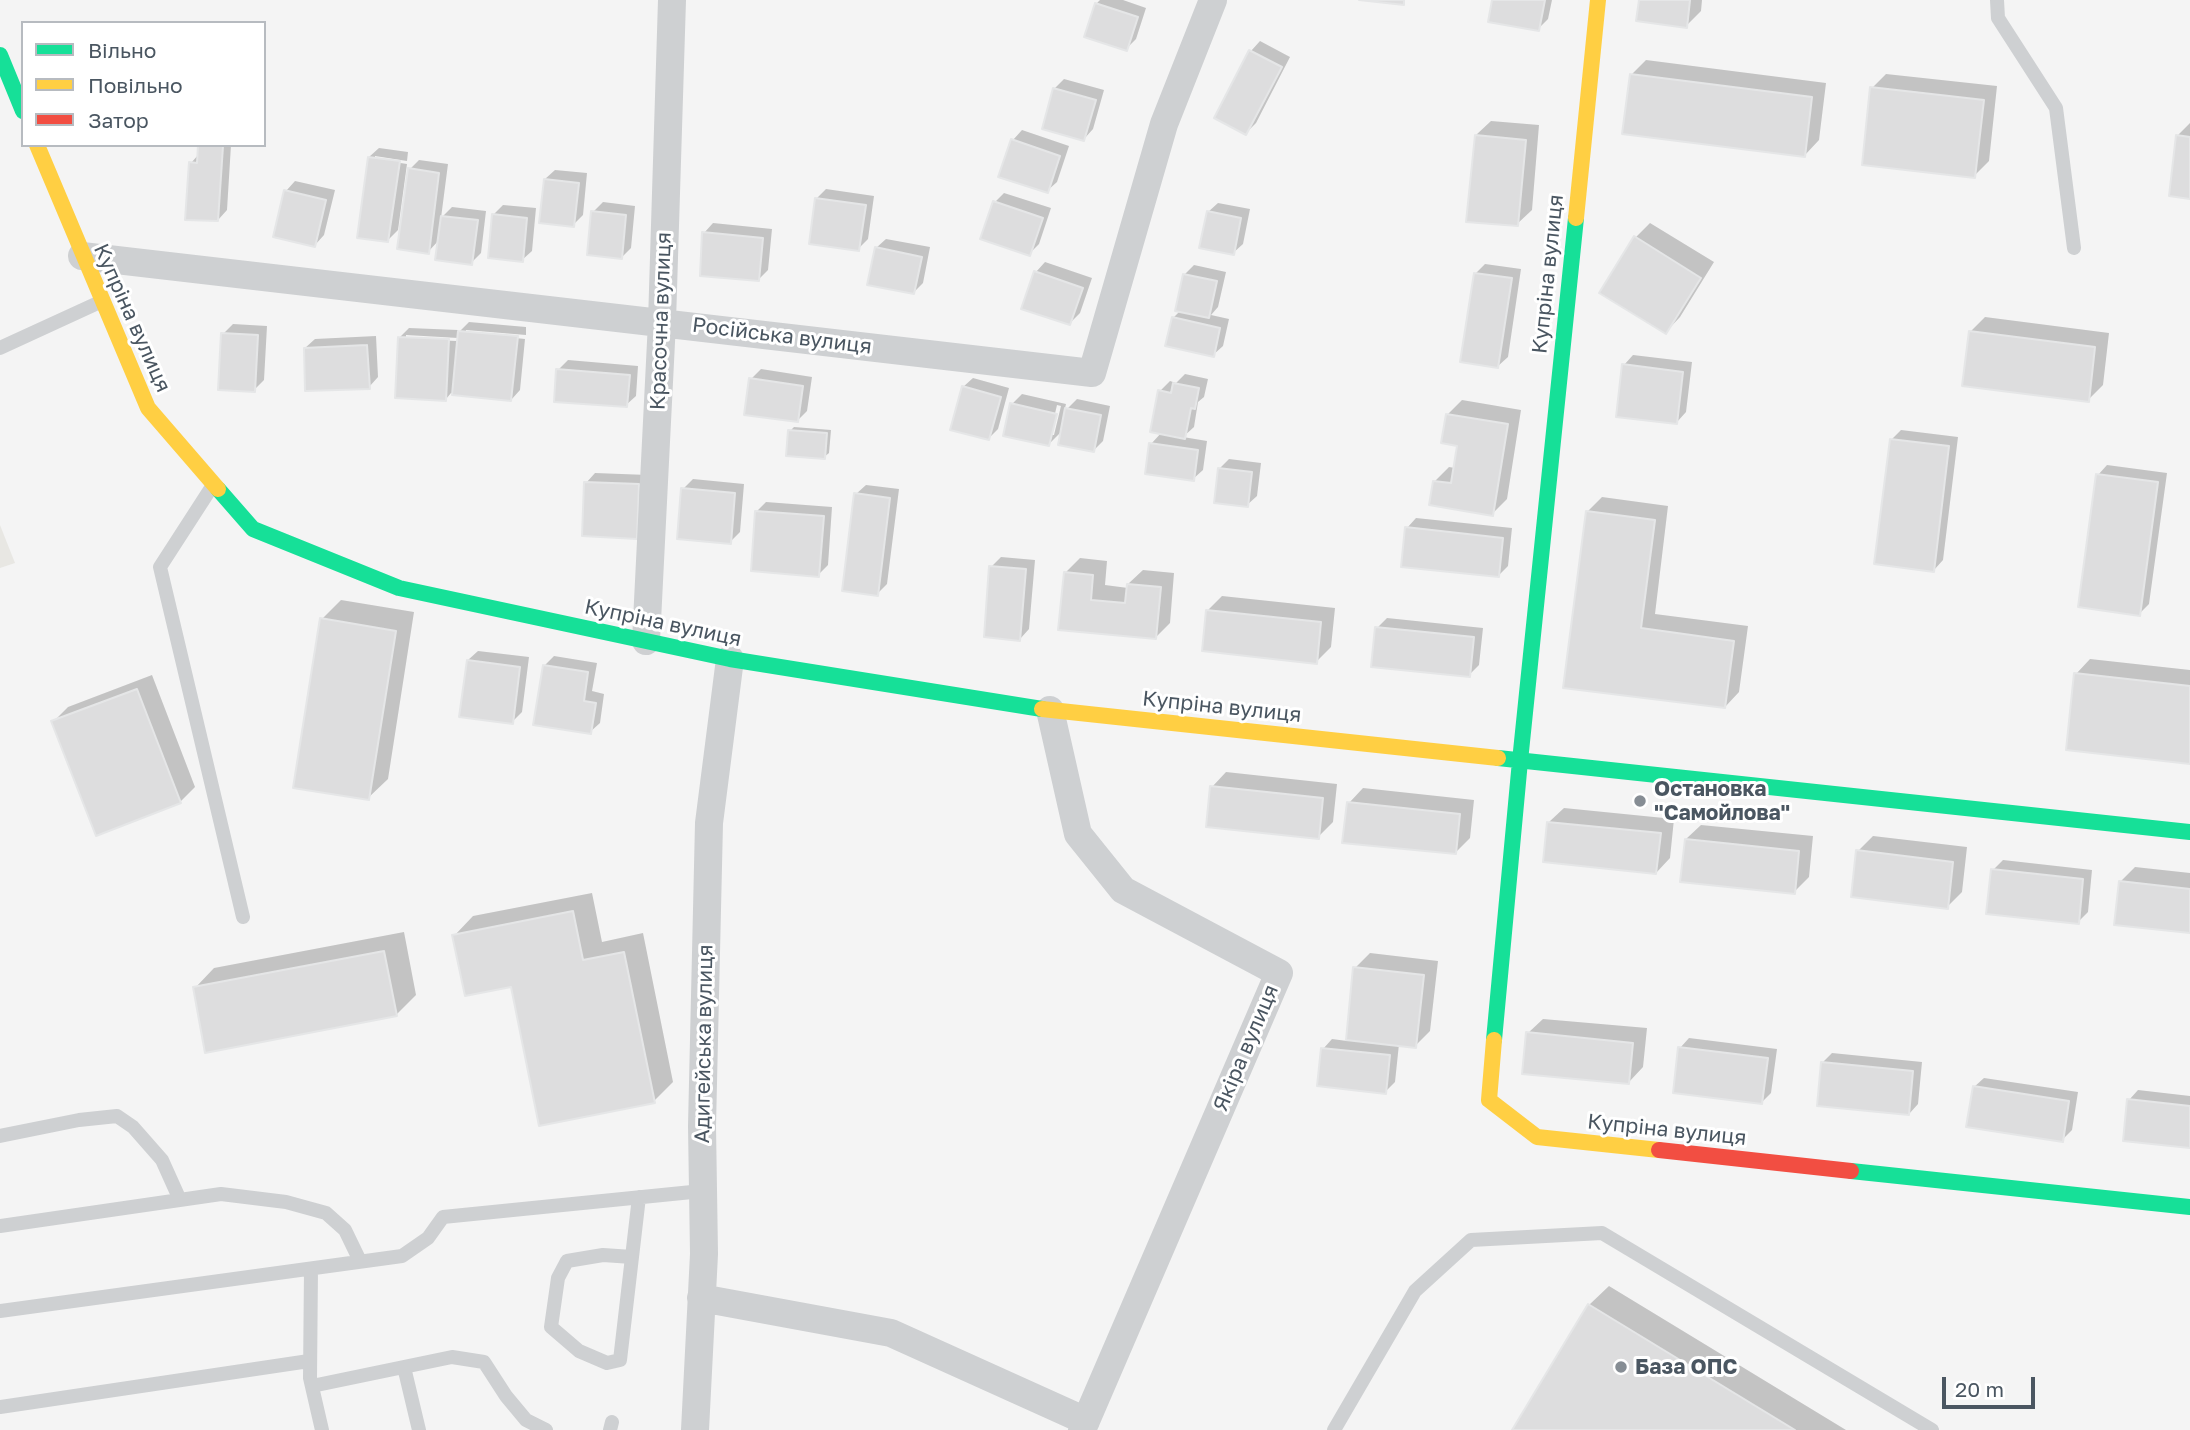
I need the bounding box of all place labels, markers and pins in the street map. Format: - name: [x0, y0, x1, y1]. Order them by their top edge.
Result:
- place label: Остановка "Самойлова": [1654, 776, 1790, 826]
- marker: Остановка "Самойлова": [1632, 793, 1648, 809]
- place label: База ОПС: [1635, 1354, 1737, 1380]
- marker: База ОПС: [1613, 1359, 1629, 1375]

